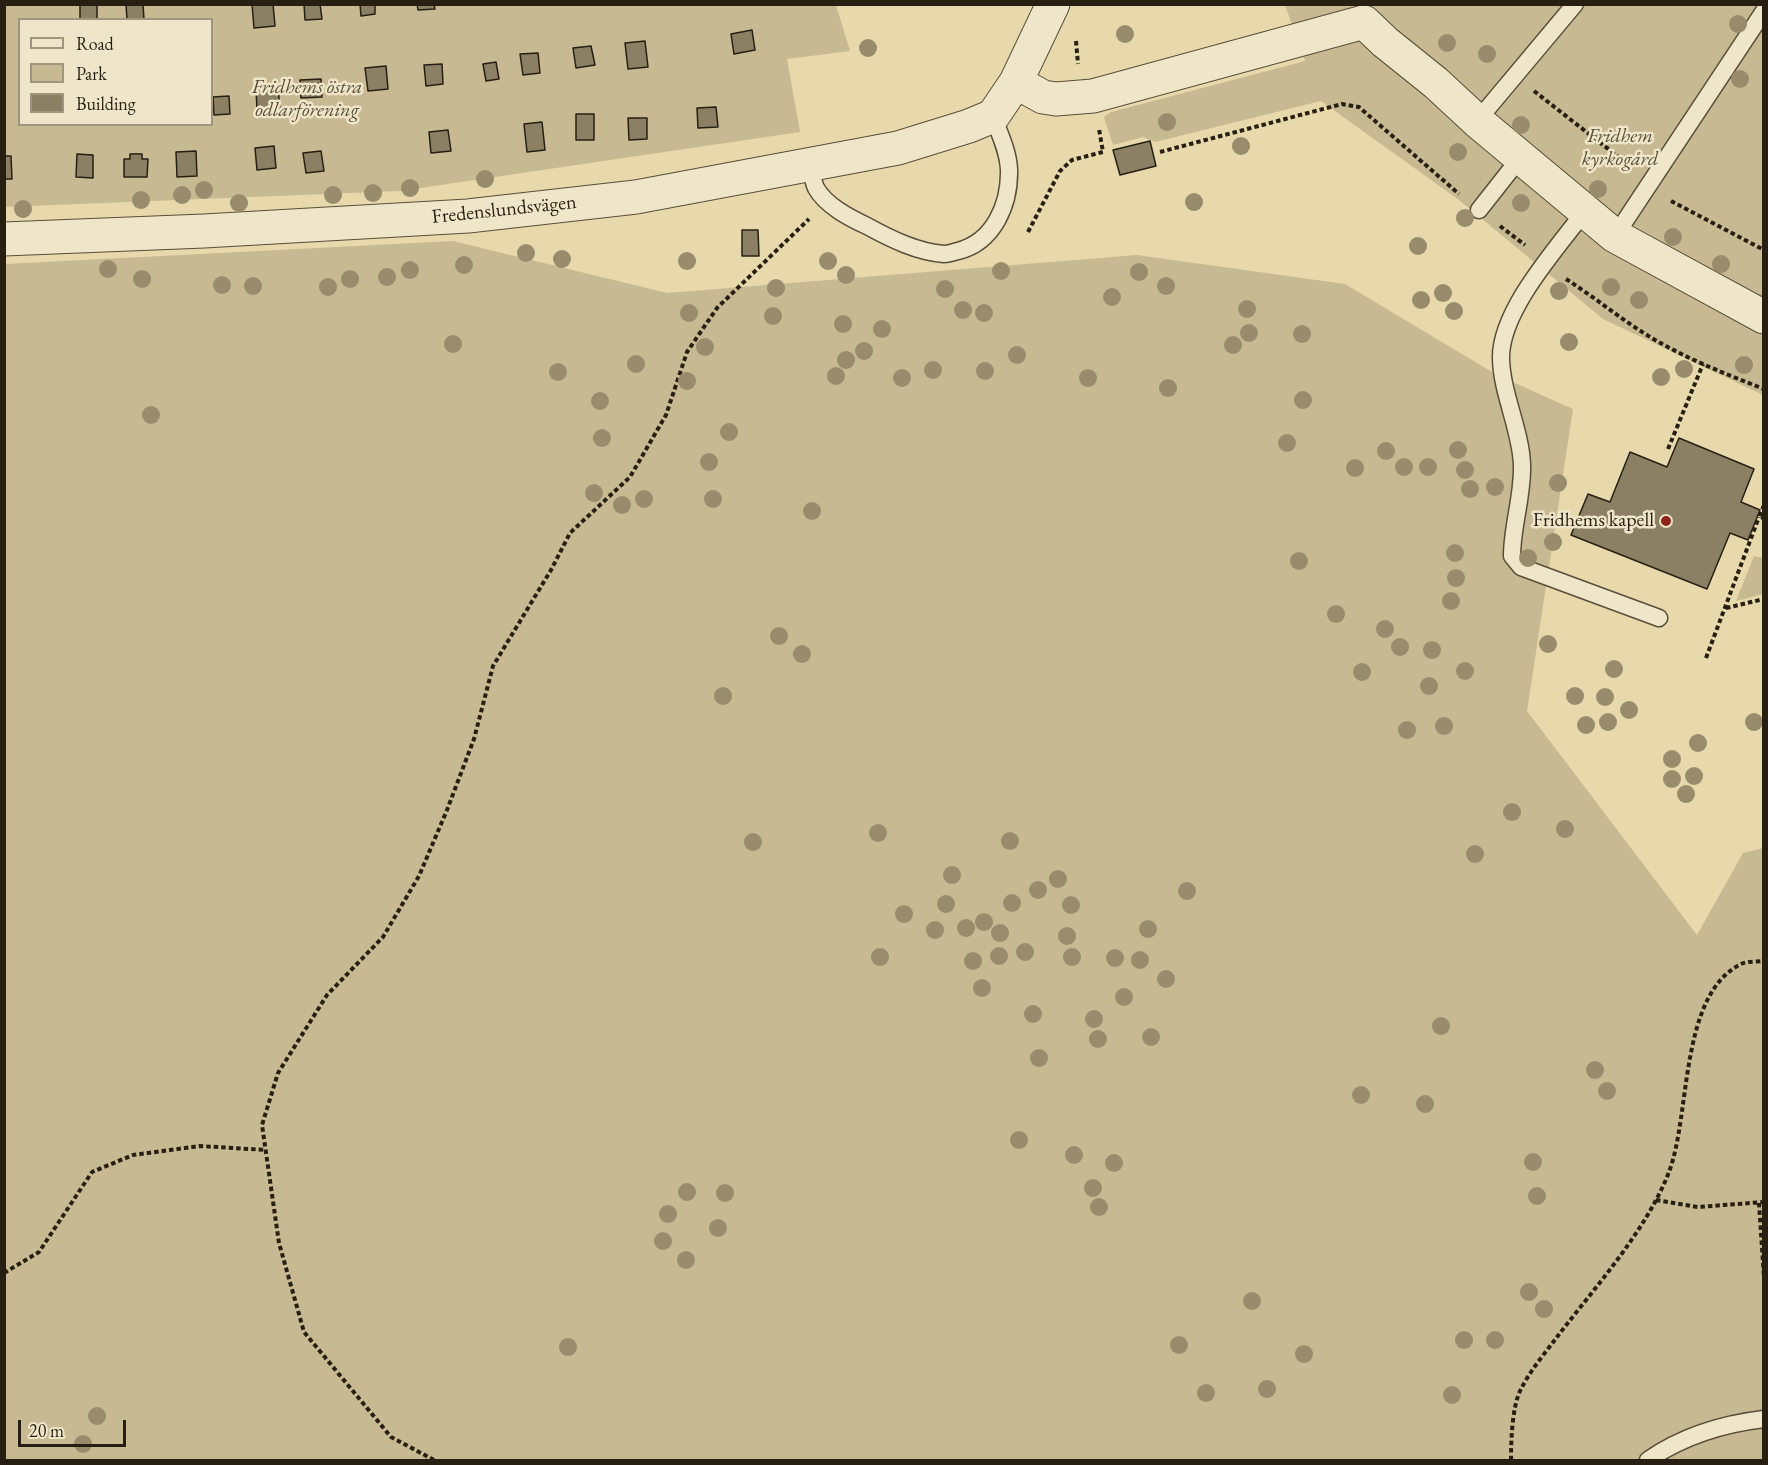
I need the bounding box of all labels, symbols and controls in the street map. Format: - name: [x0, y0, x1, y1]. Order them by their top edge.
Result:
- legend: [18, 18, 213, 126]
- text: Road: [76, 32, 114, 55]
- text: Park: [76, 62, 107, 85]
- park label: Fridhems östra odlarförening: [252, 76, 362, 123]
- text: Building: [76, 92, 136, 115]
- park label: Fridhem kyrkogård: [1582, 125, 1658, 172]
- street label: Fredenslundsvägen: [430, 190, 578, 230]
- place label: Fridhems kapell: [1533, 509, 1654, 533]
- marker: Fridhems kapell: [1659, 514, 1673, 528]
- scale bar: [21, 1408, 129, 1446]
- text: 20 m: [29, 1419, 64, 1442]

